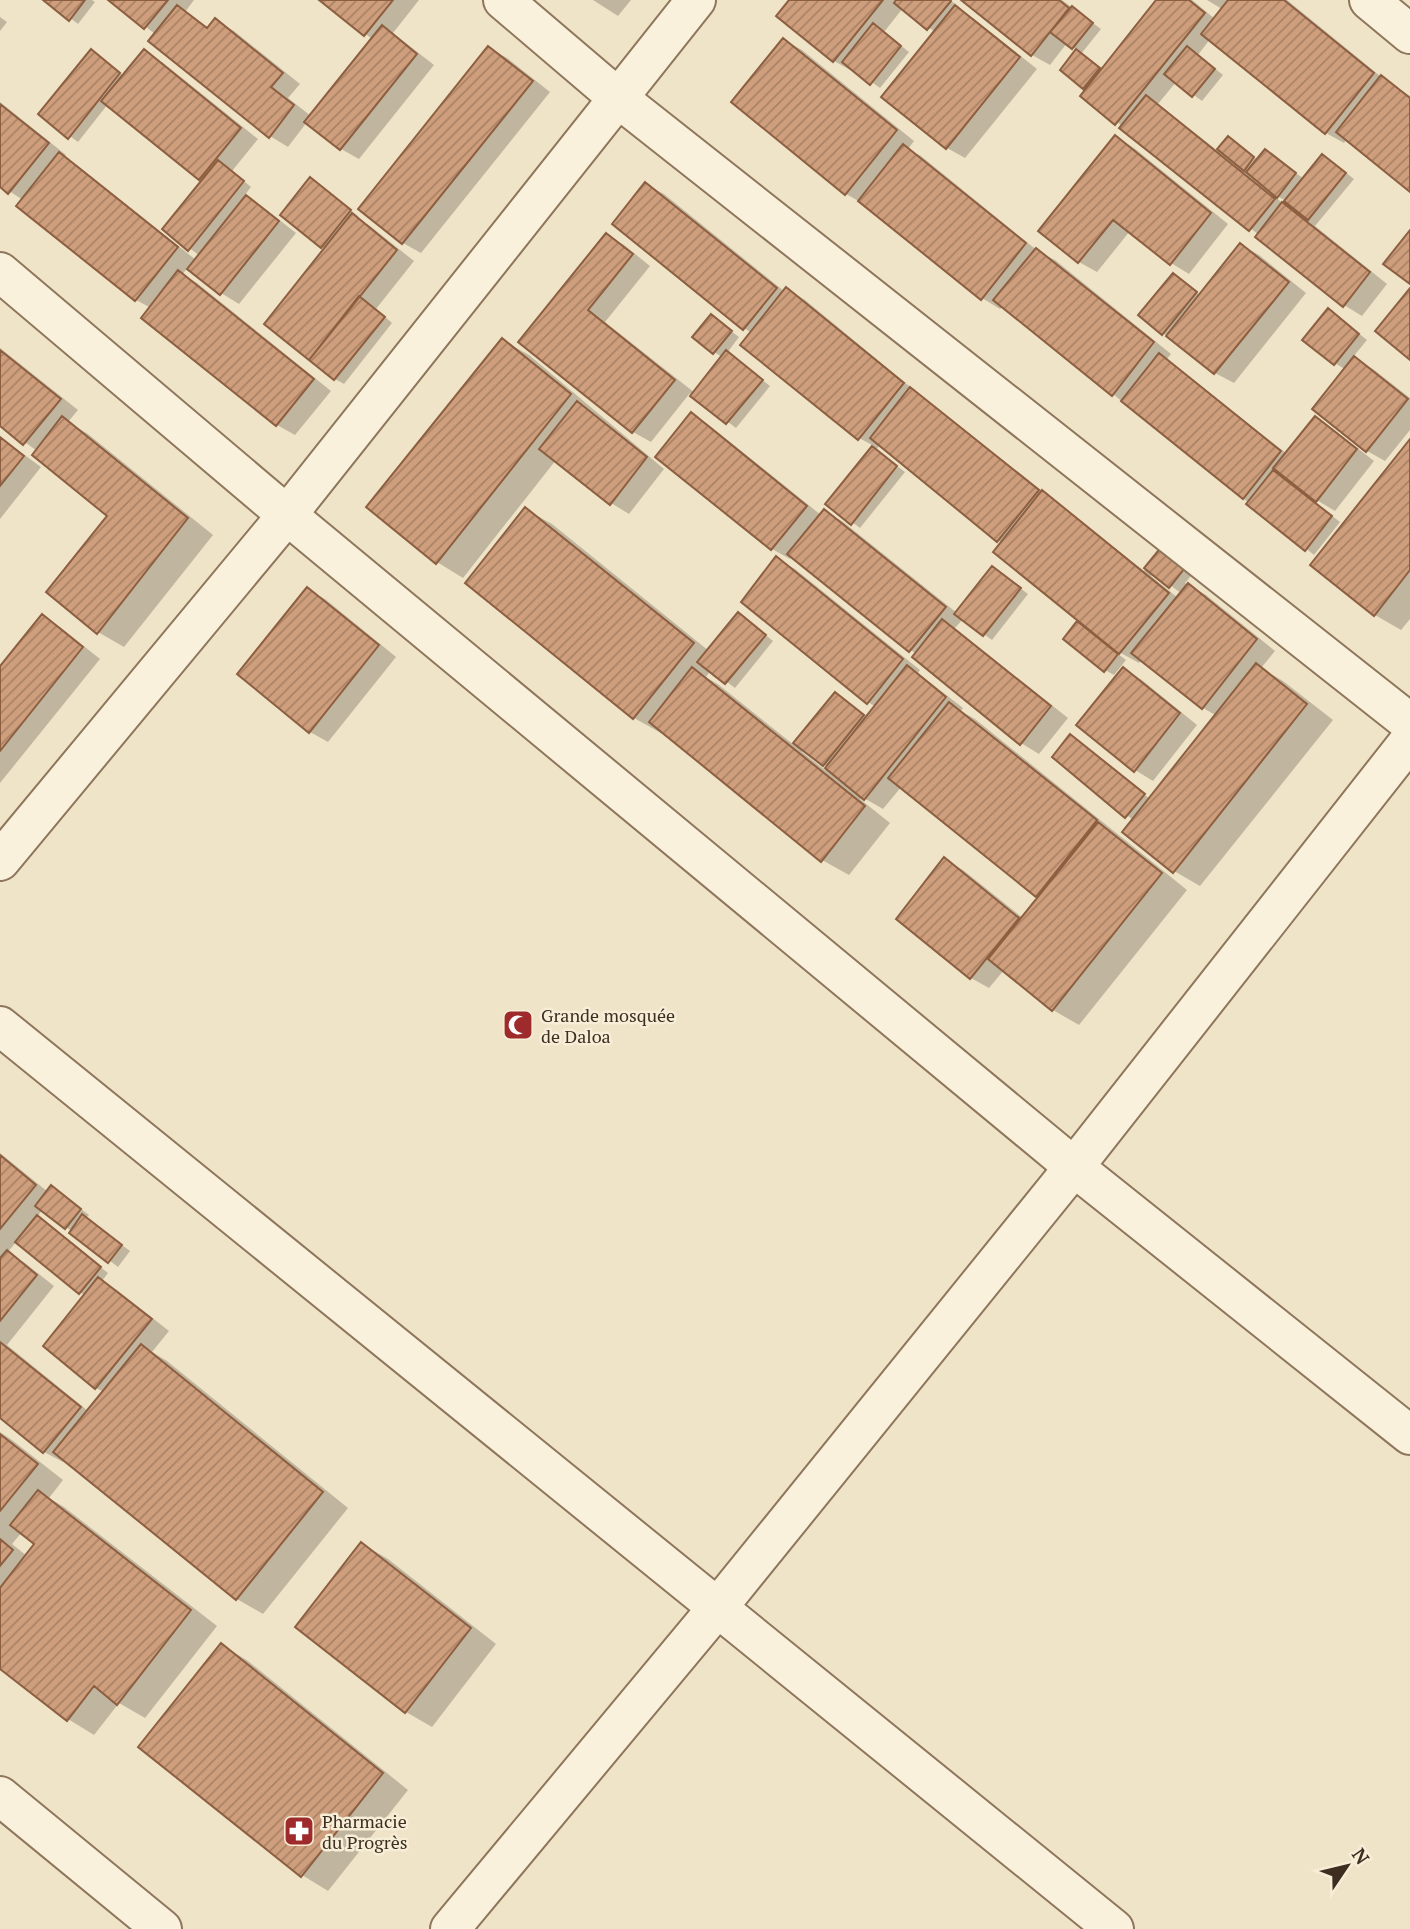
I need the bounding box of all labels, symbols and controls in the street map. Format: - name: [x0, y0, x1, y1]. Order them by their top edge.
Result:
- place label: Grande mosquée de Daloa: [541, 1003, 675, 1048]
- mosque icon: Grande mosquée de Daloa: [501, 1008, 535, 1042]
- place label: Pharmacie du Progrès: [322, 1809, 408, 1854]
- pharmacy icon: Pharmacie du Progrès: [282, 1814, 316, 1848]
- north arrow: [1312, 1831, 1382, 1901]
- text: N: [1347, 1843, 1376, 1870]

